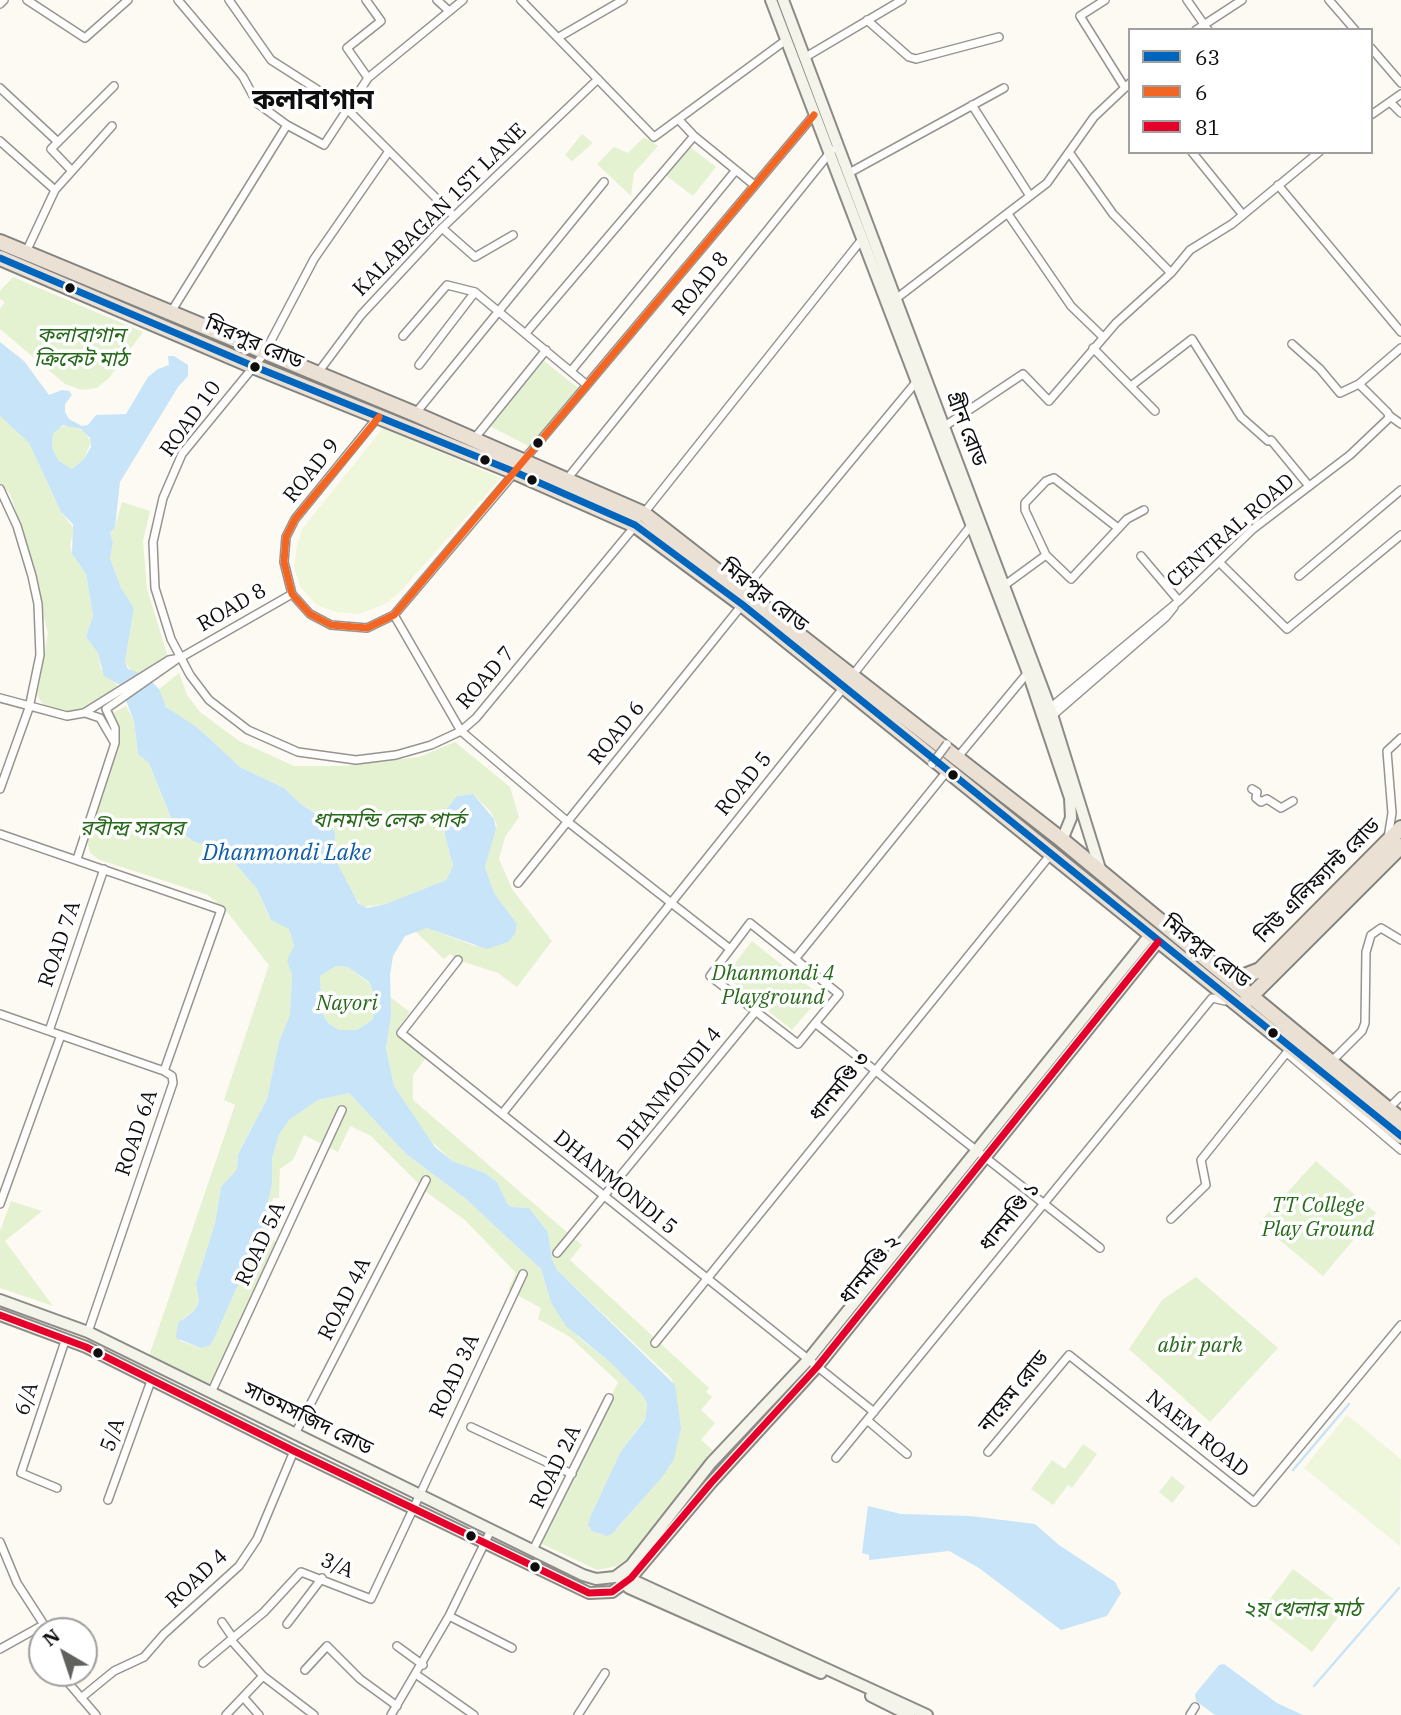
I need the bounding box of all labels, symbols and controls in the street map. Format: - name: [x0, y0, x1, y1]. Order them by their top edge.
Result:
- legend: [1128, 28, 1373, 154]
- text: 63: [1195, 43, 1220, 71]
- text: 6: [1195, 78, 1208, 106]
- district label: কলাবাগান: [252, 84, 374, 118]
- text: 81: [1195, 113, 1220, 141]
- street label: KALABAGAN 1ST LANE: [348, 118, 532, 302]
- street label: ROAD 8: [668, 247, 734, 321]
- unlabelled marker: [63, 281, 77, 295]
- street label: মিরপুর রোড: [201, 311, 307, 375]
- park label: কলাবাগান ক্রিকেট মাঠ: [34, 323, 128, 373]
- unlabelled marker: [248, 360, 262, 374]
- street label: ROAD 10: [155, 376, 227, 462]
- street label: গ্রীন রোড: [940, 388, 992, 470]
- street label: ROAD 9: [279, 434, 345, 508]
- unlabelled marker: [531, 436, 545, 450]
- unlabelled marker: [478, 453, 492, 467]
- street label: CENTRAL ROAD: [1162, 469, 1300, 593]
- unlabelled marker: [525, 473, 539, 487]
- street label: মিরপুর রোড: [715, 554, 813, 638]
- street label: ROAD 8: [193, 578, 271, 638]
- street label: ROAD 7: [452, 641, 520, 715]
- street label: ROAD 6: [584, 696, 650, 770]
- street label: ROAD 5: [711, 747, 777, 821]
- unlabelled marker: [946, 768, 960, 782]
- park label: ধানমন্ডি লেক পার্ক: [313, 808, 465, 834]
- street label: নিউ এলিফ্যান্ট রোড: [1250, 813, 1386, 949]
- park label: রবীন্দ্র সরবর: [80, 816, 184, 842]
- water label: Dhanmondi Lake: [203, 839, 371, 867]
- street label: ROAD 7A: [34, 898, 86, 990]
- street label: মিরপুর রোড: [1157, 910, 1255, 994]
- park label: Dhanmondi 4 Playground: [712, 961, 834, 1011]
- park label: Nayori: [316, 991, 378, 1017]
- street label: DHANMONDI 4: [613, 1022, 727, 1156]
- unlabelled marker: [1266, 1026, 1280, 1040]
- street label: ধানমণ্ডি ৩: [804, 1047, 876, 1127]
- street label: ROAD 6A: [111, 1087, 163, 1179]
- street label: DHANMONDI 5: [548, 1126, 682, 1240]
- street label: ধানমণ্ডি ১: [974, 1177, 1046, 1257]
- park label: TT College Play Ground: [1262, 1193, 1374, 1243]
- street label: ROAD 5A: [231, 1198, 291, 1290]
- street label: ধানমণ্ডি ২: [834, 1230, 906, 1310]
- street label: ROAD 4A: [313, 1253, 377, 1345]
- street label: ROAD 3A: [425, 1330, 485, 1422]
- park label: abir park: [1157, 1333, 1243, 1359]
- unlabelled marker: [91, 1346, 105, 1360]
- street label: নায়েম রোড: [974, 1346, 1054, 1438]
- street label: সাতমসজিদ রোড: [239, 1377, 377, 1461]
- street label: 6/A: [10, 1379, 44, 1419]
- street label: NAEM ROAD: [1141, 1385, 1253, 1483]
- street label: 5/A: [95, 1415, 131, 1455]
- street label: ROAD 2A: [525, 1421, 587, 1513]
- unlabelled marker: [464, 1529, 478, 1543]
- street label: ROAD 4: [161, 1544, 233, 1614]
- street label: 3/A: [317, 1548, 357, 1584]
- unlabelled marker: [528, 1560, 542, 1574]
- park label: ২য় খেলার মাঠ: [1243, 1597, 1361, 1623]
- north arrow: [28, 1617, 98, 1687]
- text: N: [38, 1623, 64, 1651]

